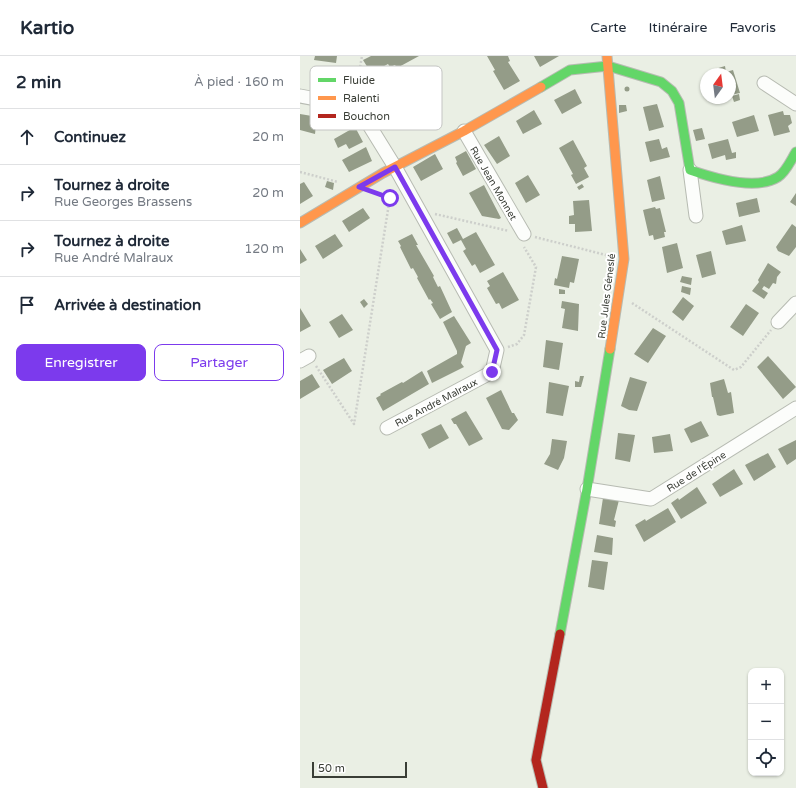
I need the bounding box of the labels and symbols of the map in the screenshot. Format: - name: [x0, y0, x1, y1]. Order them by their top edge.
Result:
- legend: [310, 66, 442, 130]
- north arrow: [700, 68, 736, 104]
- text: Fluide: [343, 74, 375, 87]
- text: Ralenti: [343, 92, 380, 105]
- text: Bouchon: [343, 110, 390, 123]
- street label: Rue Jean Monnet: [467, 144, 519, 223]
- route start: [381, 189, 399, 207]
- street label: Rue Jules Géneslé: [596, 253, 618, 339]
- route end: [483, 363, 501, 381]
- street label: Rue André Malraux: [393, 376, 480, 430]
- street label: Rue de l'Épine: [665, 449, 729, 495]
- scale bar: [312, 760, 407, 779]

